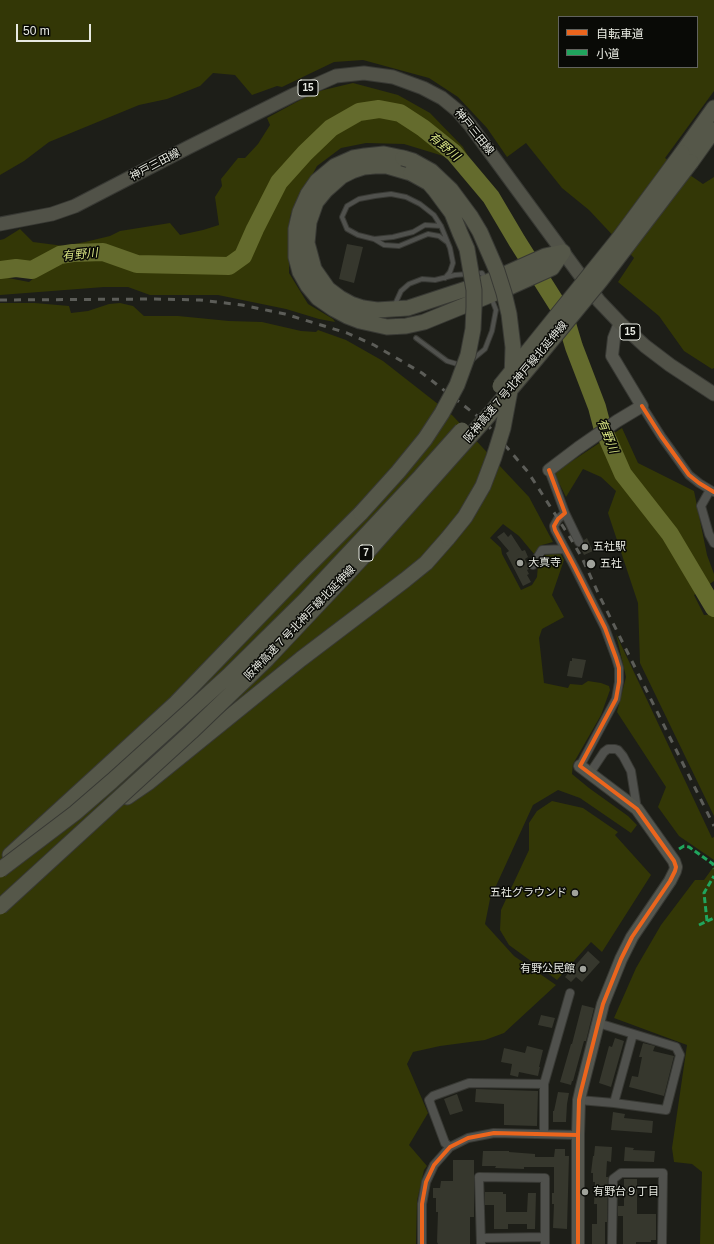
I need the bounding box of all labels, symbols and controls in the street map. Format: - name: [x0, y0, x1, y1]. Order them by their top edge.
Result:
- scale bar: [18, 16, 93, 42]
- legend: [558, 16, 698, 68]
- text: 50 m: [23, 24, 50, 38]
- text: 自転車道: [596, 27, 644, 41]
- text: 小道: [596, 47, 620, 61]
- road number: 15: [298, 80, 318, 96]
- street label: 神戸三田線: [452, 106, 496, 158]
- water label: 有野川: [426, 130, 462, 164]
- street label: 神戸三田線: [128, 146, 182, 184]
- water label: 有野川: [61, 246, 99, 264]
- street label: 阪神高速７号北神戸線北延伸線: [461, 319, 571, 445]
- road number: 15: [620, 324, 640, 340]
- water label: 有野川: [594, 417, 620, 455]
- place label: 五社駅: [593, 540, 626, 554]
- marker: 五社駅: [580, 542, 590, 552]
- road number: 7: [359, 545, 373, 561]
- place label: 大真寺: [528, 556, 561, 570]
- place label: 五社: [600, 557, 622, 571]
- marker: 大真寺: [515, 558, 525, 568]
- marker: 五社: [585, 558, 597, 570]
- street label: 阪神高速７号北神戸線北延伸線: [242, 563, 358, 683]
- place label: 五社グラウンド: [490, 886, 567, 900]
- marker: 五社グラウンド: [570, 888, 580, 898]
- place label: 有野公民館: [520, 962, 575, 976]
- marker: 有野公民館: [578, 964, 588, 974]
- place label: 有野台９丁目: [593, 1185, 659, 1199]
- marker: 有野台９丁目: [580, 1187, 590, 1197]

